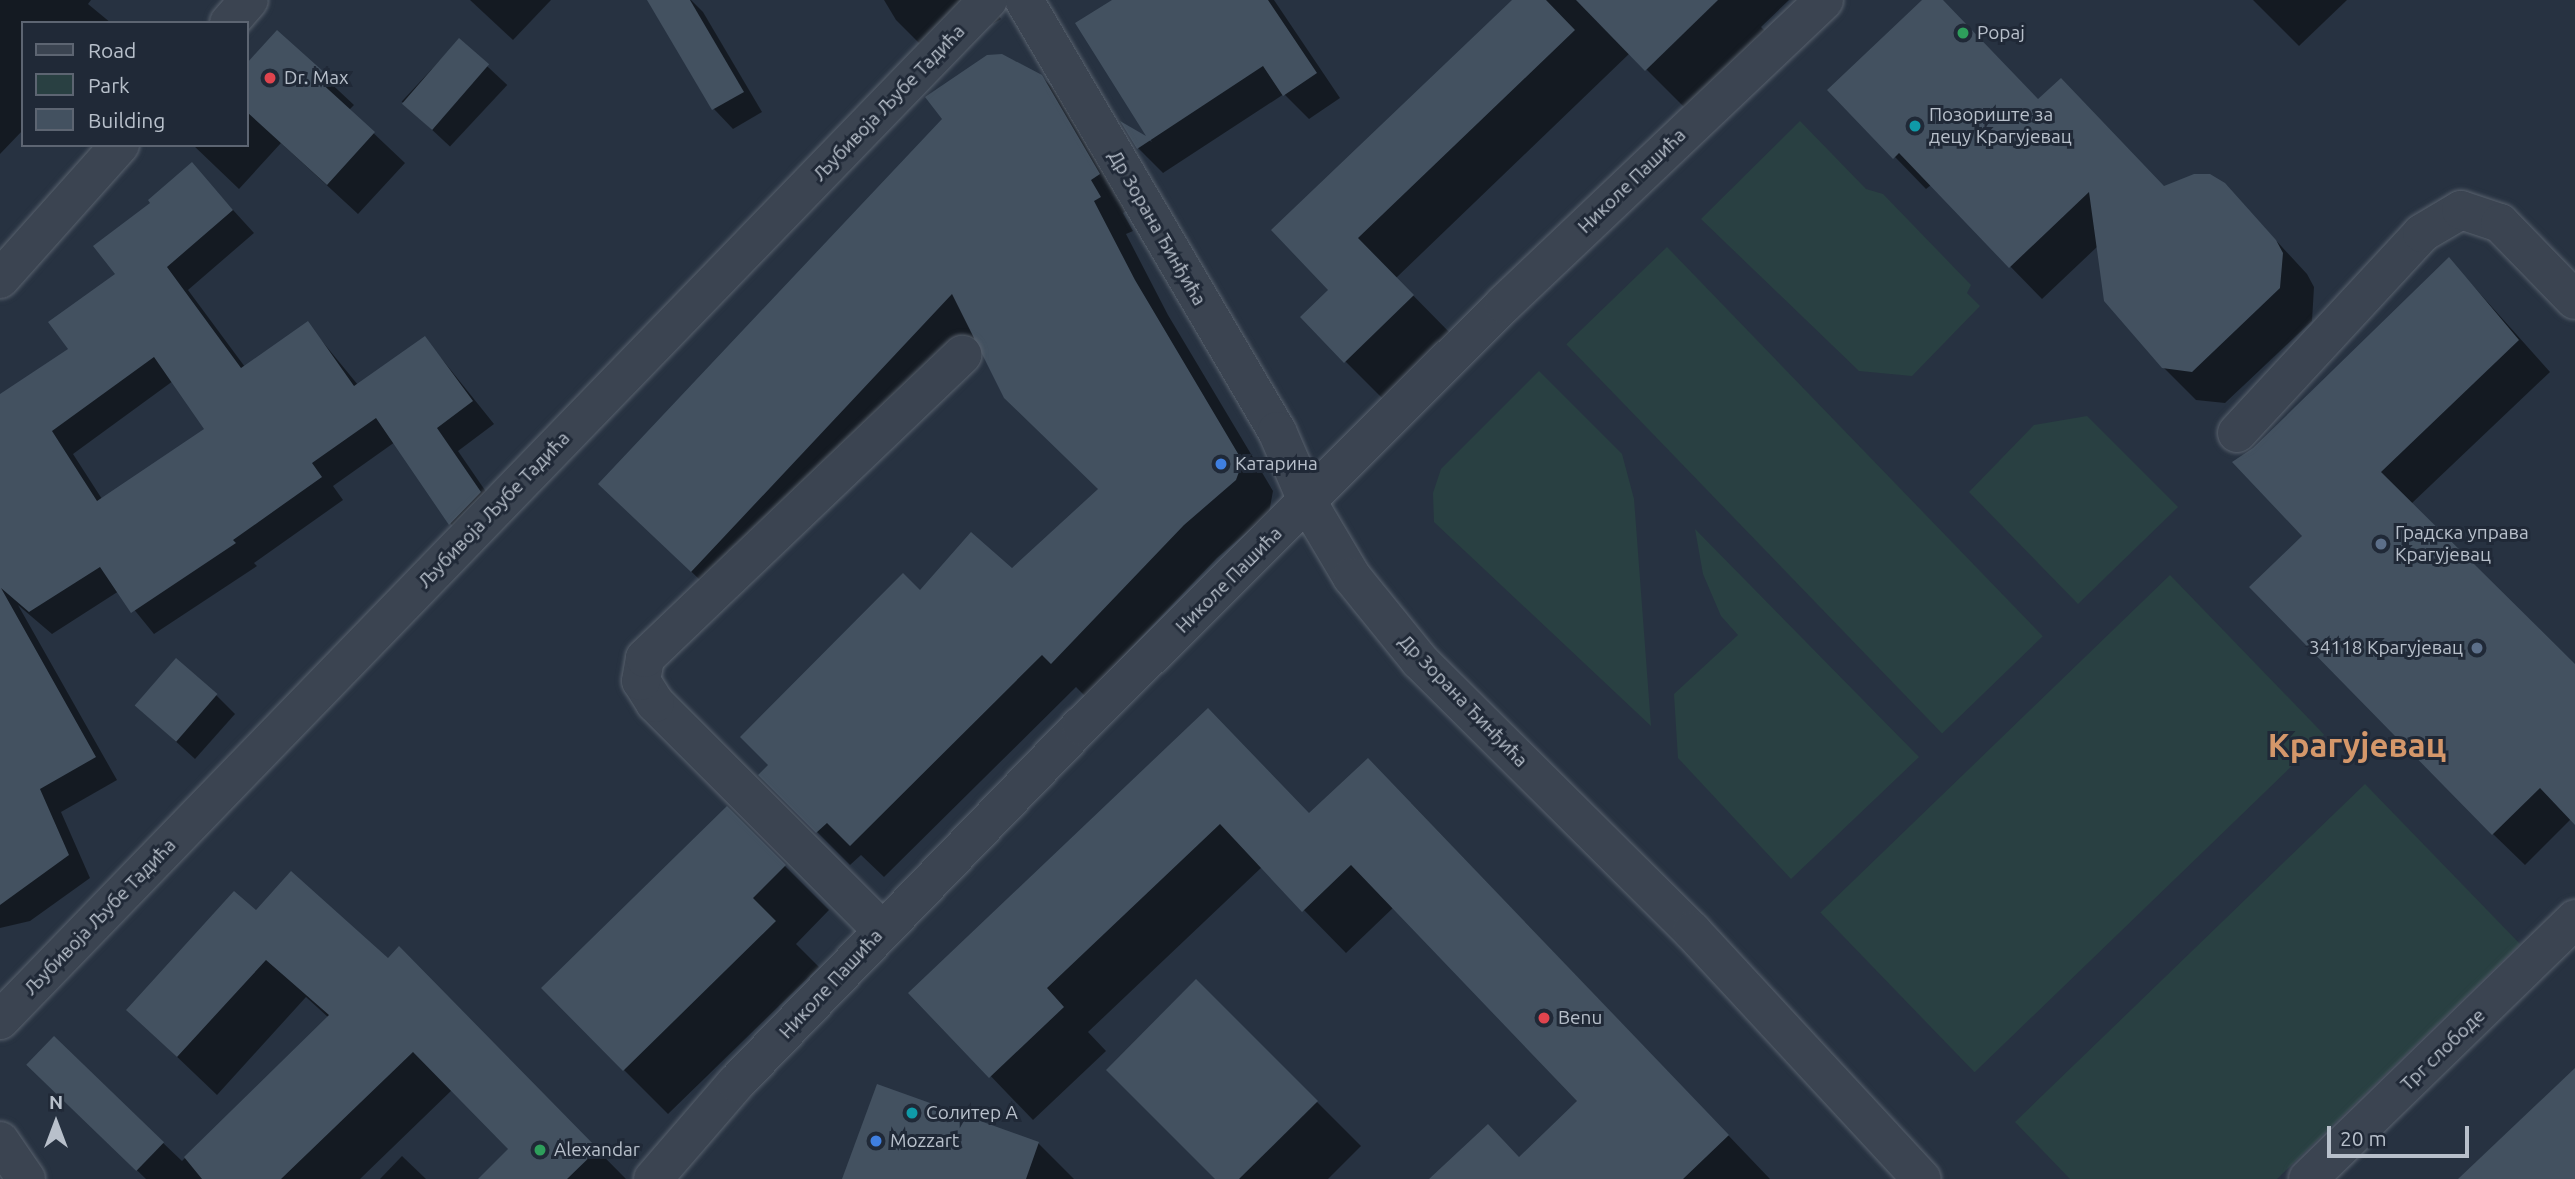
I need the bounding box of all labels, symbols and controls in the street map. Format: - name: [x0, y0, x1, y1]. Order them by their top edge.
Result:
- street label: Љубивоја Љубе Тадића: [808, 20, 970, 186]
- legend: [21, 21, 248, 147]
- place label: Popaj: [1977, 22, 2025, 44]
- marker: Popaj: [1955, 25, 1971, 41]
- text: Road: [88, 38, 136, 62]
- place label: Dr. Max: [284, 67, 349, 89]
- marker: Dr. Max: [262, 70, 278, 86]
- text: Park: [88, 73, 130, 97]
- place label: Позориште за децу Крагујевац: [1929, 104, 2072, 148]
- text: Building: [88, 108, 165, 132]
- marker: Позориште за децу Крагујевац: [1907, 118, 1923, 134]
- street label: Николе Пашића: [1573, 124, 1691, 238]
- street label: Др Зорана Ђинђића: [1103, 146, 1211, 310]
- street label: Љубивоја Љубе Тадића: [413, 427, 575, 593]
- place label: Катарина: [1235, 453, 1318, 475]
- marker: Катарина: [1213, 456, 1229, 472]
- street label: Николе Пашића: [1171, 522, 1287, 638]
- place label: Градска управа Крагујевац: [2395, 522, 2529, 566]
- marker: Градска управа Крагујевац: [2373, 536, 2389, 552]
- street label: Др Зорана Ђинђића: [1394, 630, 1532, 772]
- place label: 34118 Крагујевац: [2309, 637, 2463, 659]
- marker: 34118 Крагујевац: [2469, 640, 2485, 656]
- district label: Крагујевац: [2268, 725, 2446, 765]
- street label: Љубивоја Љубе Тадића: [19, 834, 181, 1000]
- street label: Николе Пашића: [775, 925, 887, 1043]
- street label: Трг слободе: [2396, 1004, 2490, 1096]
- place label: Benu: [1558, 1007, 1602, 1029]
- marker: Benu: [1536, 1010, 1552, 1026]
- north arrow: [21, 1088, 91, 1158]
- text: N: [49, 1091, 63, 1113]
- place label: Солитер А: [926, 1102, 1018, 1124]
- marker: Солитер А: [904, 1105, 920, 1121]
- scale bar: [2330, 1112, 2472, 1156]
- text: 20 m: [2340, 1126, 2387, 1150]
- place label: Mozzart: [890, 1130, 959, 1152]
- marker: Mozzart: [868, 1133, 884, 1149]
- place label: Alexandar: [554, 1139, 640, 1161]
- marker: Alexandar: [532, 1142, 548, 1158]

